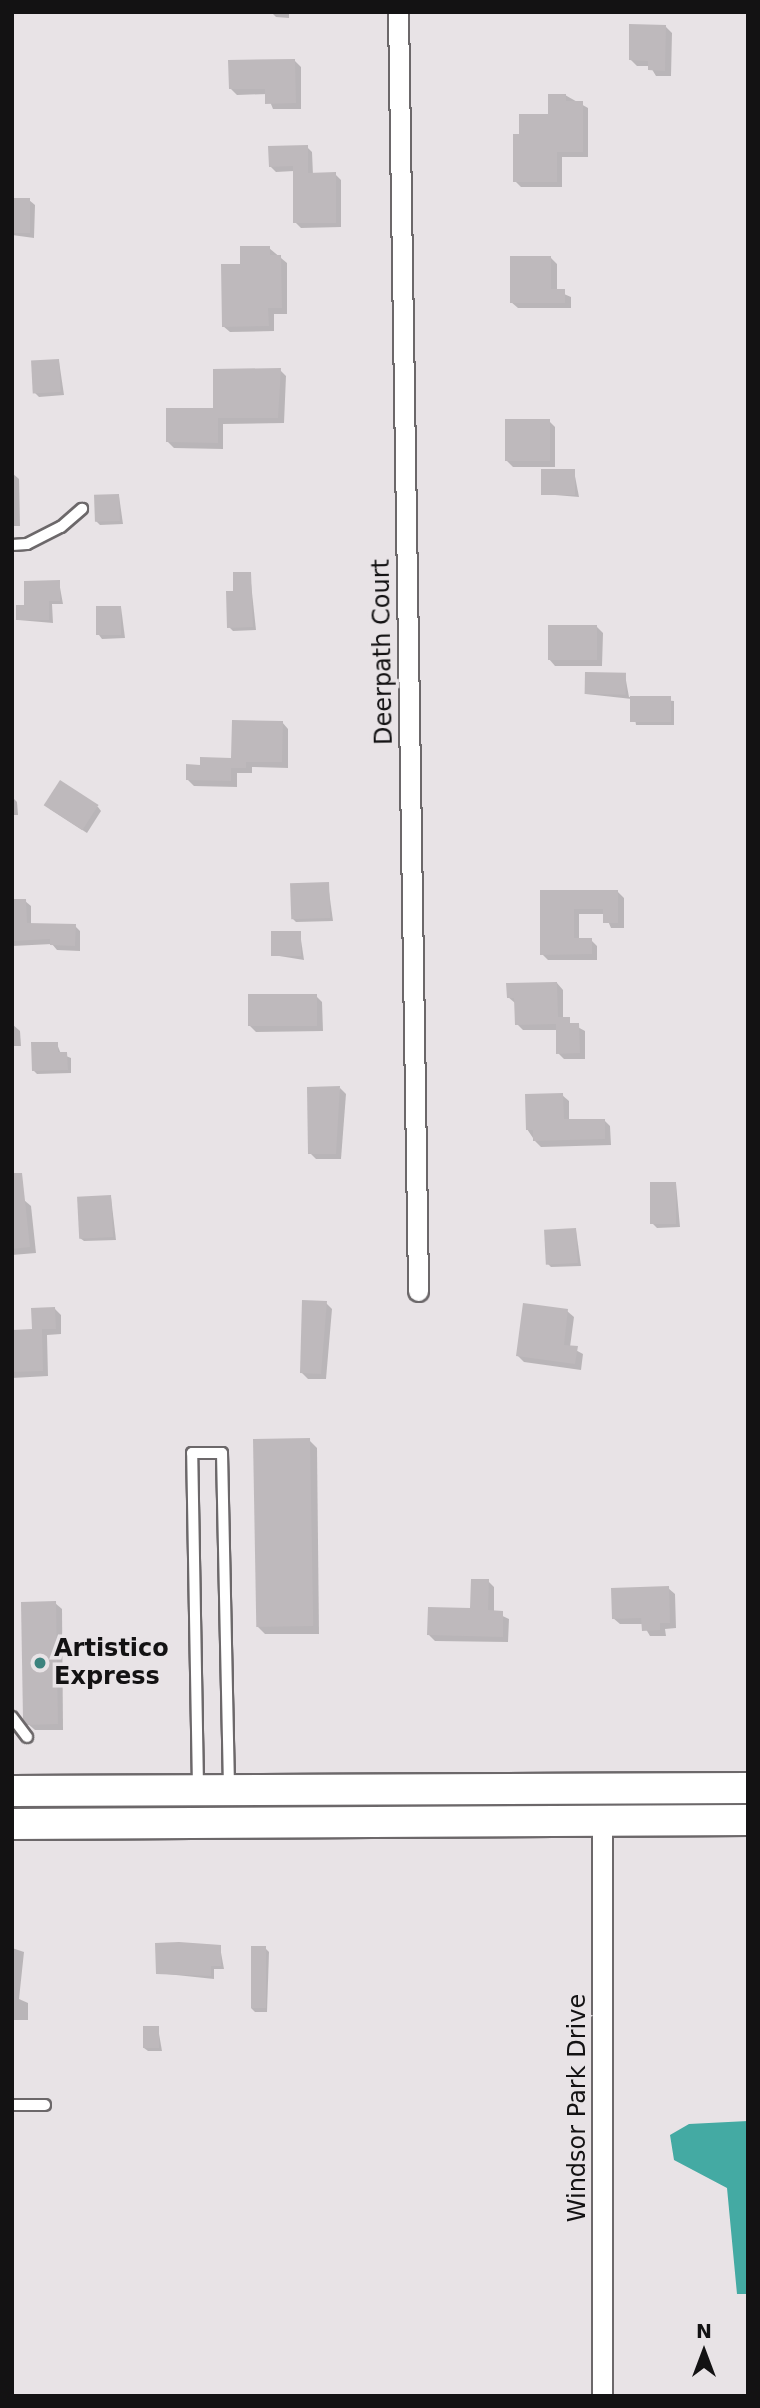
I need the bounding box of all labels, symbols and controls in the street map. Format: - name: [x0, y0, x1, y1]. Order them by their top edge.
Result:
- street label: Deerpath Court: [367, 559, 399, 745]
- place label: Artistico Express: [54, 1635, 169, 1691]
- marker: Artistico Express: [32, 1655, 48, 1671]
- street label: Windsor Park Drive: [564, 1994, 592, 2222]
- north arrow: [669, 2317, 739, 2387]
- text: N: [696, 2320, 712, 2342]

